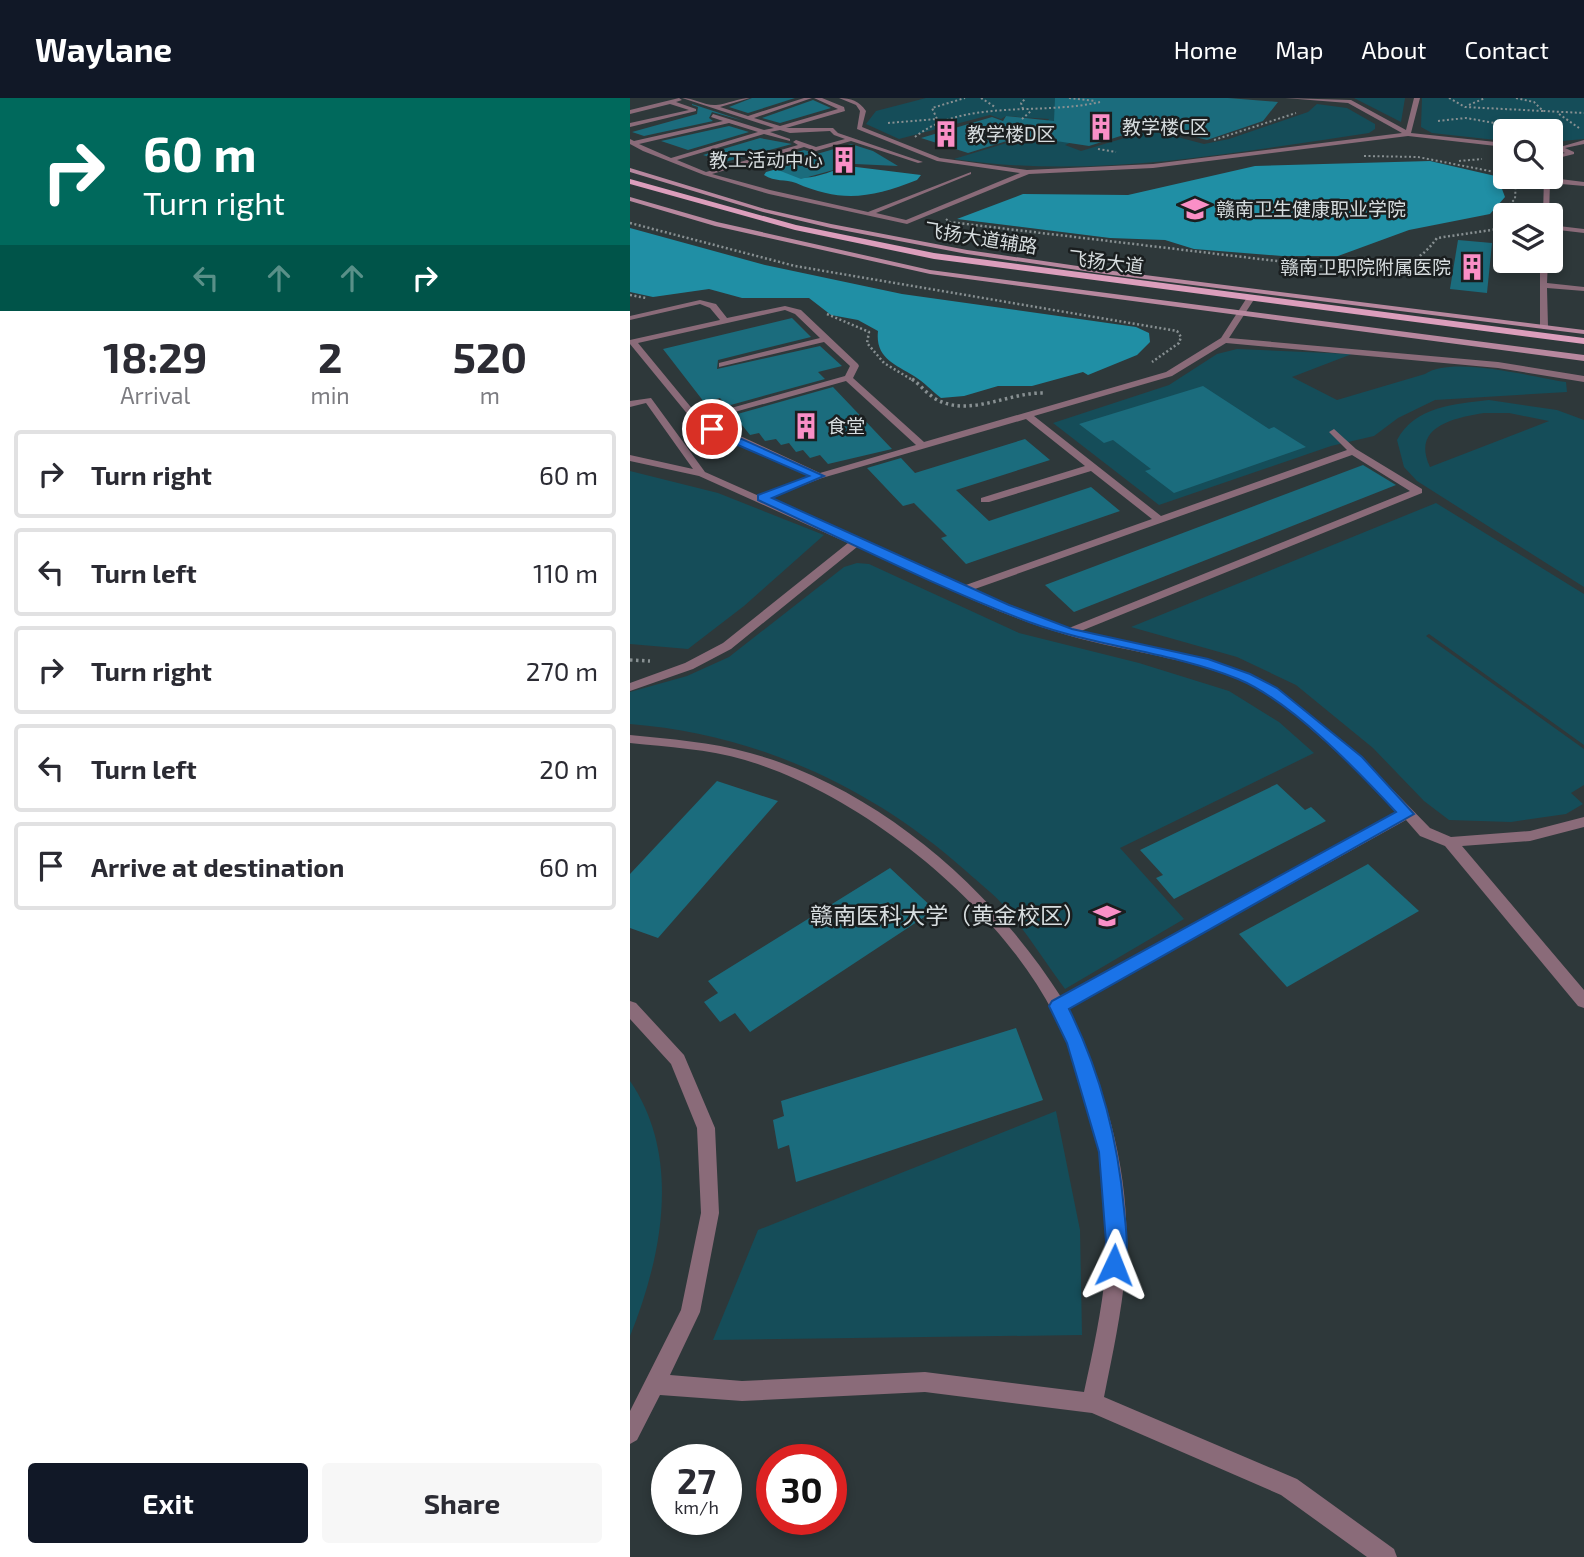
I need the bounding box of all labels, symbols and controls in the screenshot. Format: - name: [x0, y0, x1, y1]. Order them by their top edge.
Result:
- text: Waylane: [35, 29, 172, 69]
- text: Home: [1174, 35, 1237, 64]
- text: Map: [1275, 35, 1323, 64]
- text: About: [1361, 35, 1427, 64]
- text: Contact: [1465, 35, 1549, 64]
- building icon: 教学楼C区: [1086, 112, 1116, 142]
- place label: 教学楼C区: [1122, 115, 1209, 138]
- building icon: 教学楼D区: [931, 119, 961, 149]
- map controls: [1493, 119, 1563, 273]
- button: search: [1493, 119, 1563, 189]
- place label: 教学楼D区: [967, 122, 1056, 145]
- text: 60 m: [143, 123, 257, 182]
- icon: right: [28, 126, 119, 217]
- building icon: 教工活动中心: [829, 145, 859, 175]
- place label: 教工活动中心: [709, 148, 823, 171]
- text: Turn right: [143, 183, 285, 221]
- school or university icon: 赣南卫生健康职业学院: [1180, 194, 1210, 224]
- place label: 赣南卫生健康职业学院: [1216, 197, 1406, 220]
- button: layers: [1493, 203, 1563, 273]
- street label: 飞扬大道辅路: [923, 217, 1039, 258]
- street label: 飞扬大道: [1067, 245, 1145, 278]
- building icon: 赣南卫职院附属医院: [1457, 252, 1487, 282]
- place label: 赣南卫职院附属医院: [1280, 255, 1451, 278]
- icon: left: [187, 259, 225, 297]
- icon: ahead: [260, 259, 298, 297]
- icon: ahead: [333, 259, 371, 297]
- icon: right: [406, 259, 444, 297]
- text: 18:29: [103, 331, 207, 381]
- text: 2: [318, 331, 342, 381]
- text: 520: [453, 331, 527, 381]
- text: Arrival: [120, 381, 190, 409]
- text: min: [310, 381, 350, 409]
- text: m: [480, 381, 500, 409]
- pin: [682, 399, 742, 459]
- icon: arrive: [693, 410, 731, 448]
- building icon: 食堂: [791, 411, 821, 441]
- place label: 食堂: [827, 414, 865, 437]
- icon: right: [32, 455, 70, 493]
- text: Turn right: [91, 459, 212, 490]
- text: 60 m: [539, 459, 598, 490]
- icon: left: [32, 553, 70, 591]
- text: Turn left: [91, 557, 197, 588]
- text: 110 m: [533, 557, 598, 588]
- icon: right: [32, 651, 70, 689]
- text: Turn right: [91, 655, 212, 686]
- text: 270 m: [526, 655, 598, 686]
- icon: left: [32, 749, 70, 787]
- text: Turn left: [91, 753, 197, 784]
- text: 20 m: [539, 753, 598, 784]
- icon: arrive: [32, 847, 70, 885]
- text: Arrive at destination: [91, 851, 344, 882]
- text: 60 m: [539, 851, 598, 882]
- place label: 赣南医科大学（黄金校区）: [810, 901, 1086, 929]
- school or university icon: 赣南医科大学（黄金校区）: [1092, 901, 1122, 931]
- position arrow: [1077, 1228, 1151, 1302]
- speed limit sign: 30: [756, 1444, 847, 1535]
- text: 27: [677, 1459, 716, 1501]
- button: Exit: [28, 1463, 308, 1543]
- button: Share: [322, 1463, 602, 1543]
- text: km/h: [674, 1496, 719, 1518]

